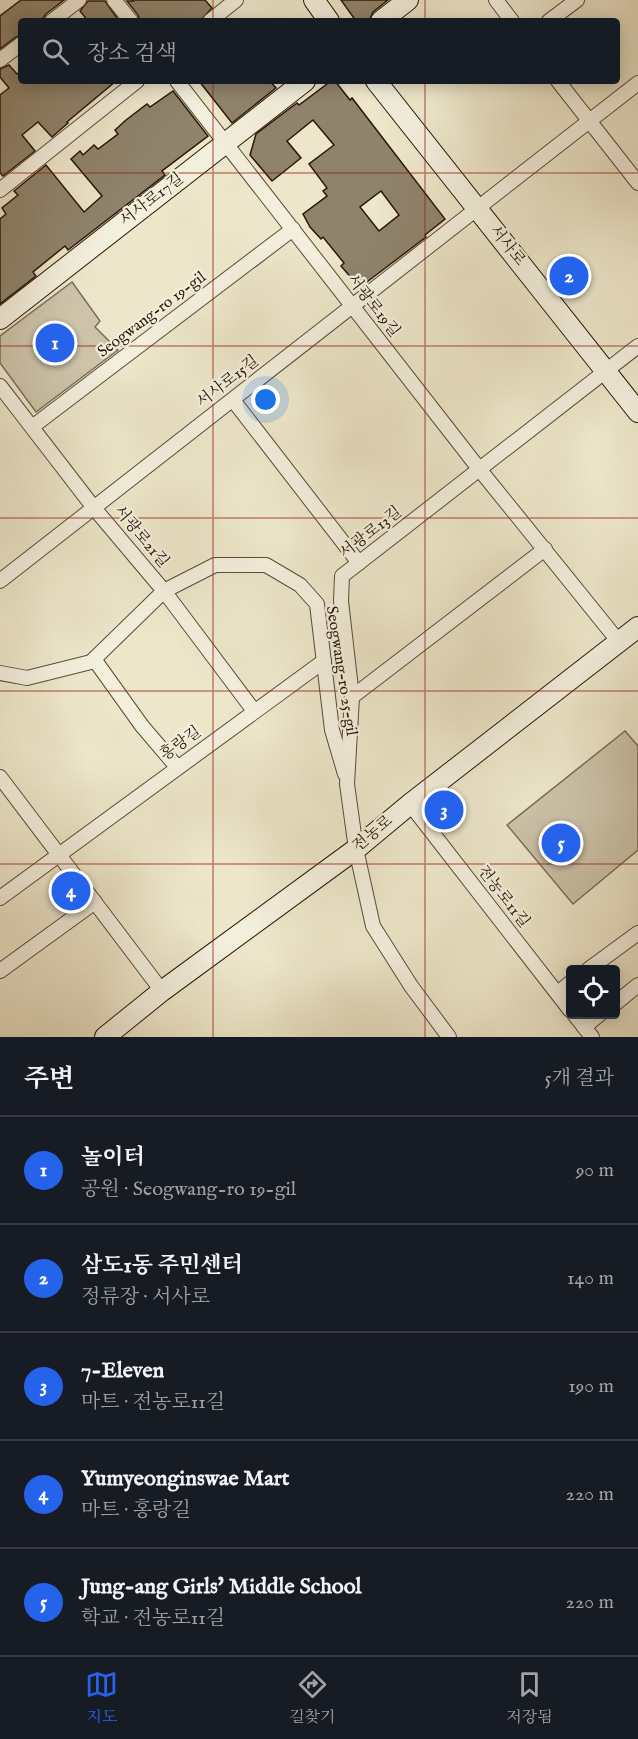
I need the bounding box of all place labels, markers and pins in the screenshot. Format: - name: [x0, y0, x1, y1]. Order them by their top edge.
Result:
- pin: 2: [550, 254, 588, 298]
- pin: 1: [36, 320, 74, 366]
- pin: 3: [424, 788, 464, 832]
- pin: 5: [542, 820, 580, 866]
- pin: 4: [52, 868, 90, 914]

